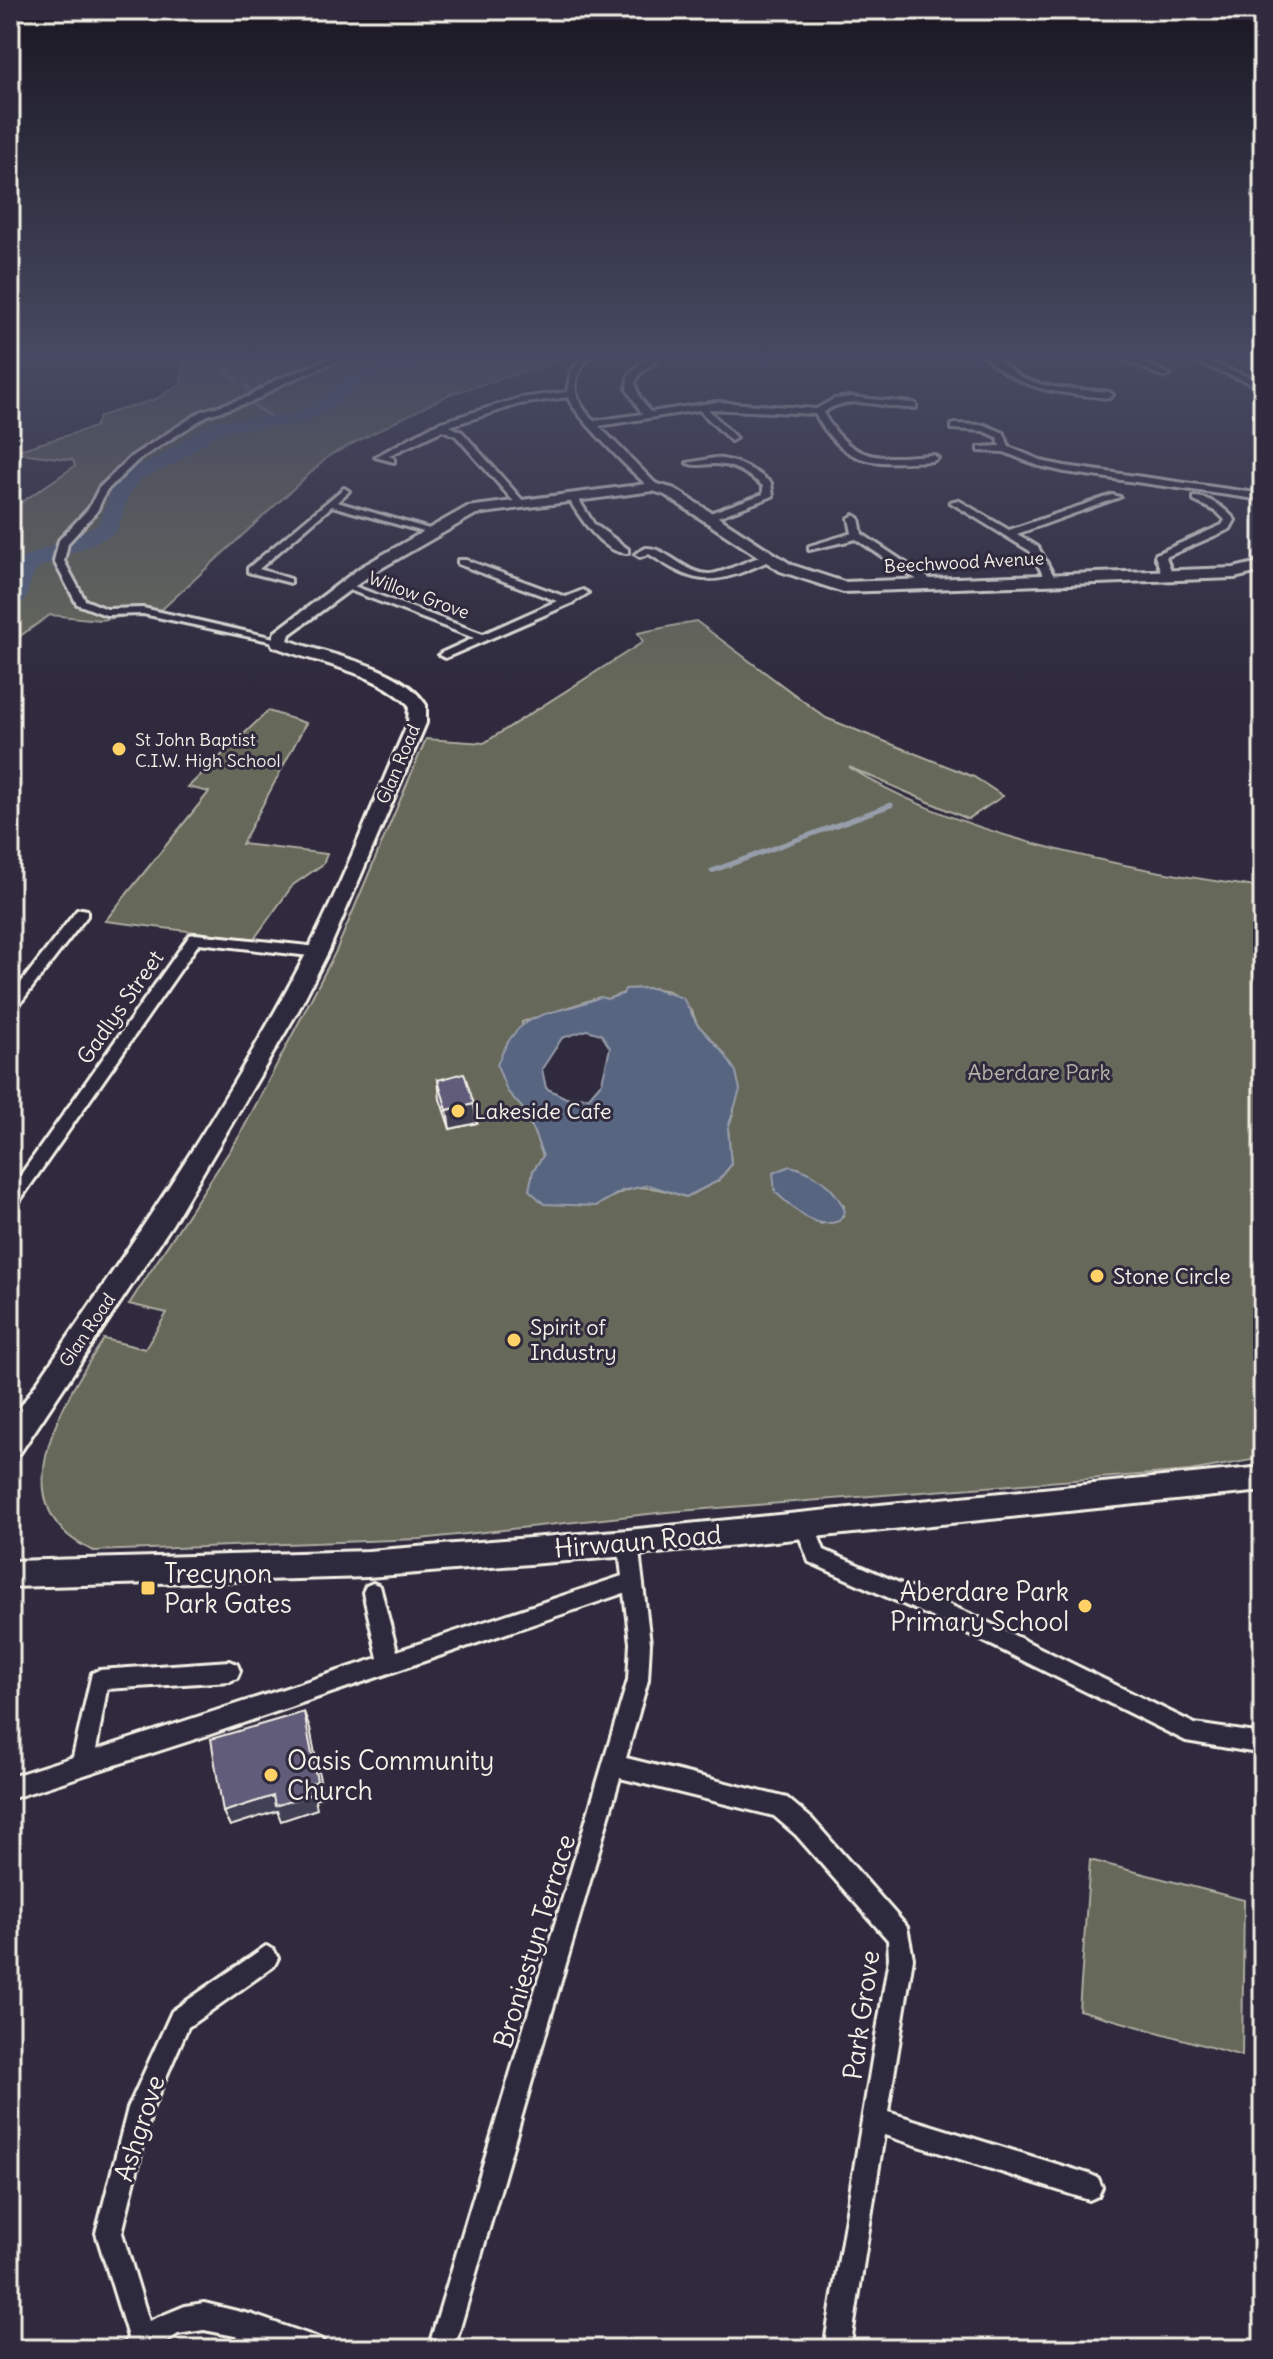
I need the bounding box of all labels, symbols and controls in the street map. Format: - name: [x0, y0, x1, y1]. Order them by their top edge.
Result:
- street label: Beechwood Avenue: [883, 546, 1045, 578]
- street label: Willow Grove: [365, 566, 473, 624]
- street label: Glan Road: [371, 720, 425, 807]
- place label: St John Baptist C.I.W. High School: [135, 728, 281, 772]
- marker: St John Baptist C.I.W. High School: [110, 740, 128, 758]
- street label: Gadlys Street: [70, 945, 170, 1069]
- park label: Aberdare Park: [967, 1058, 1111, 1086]
- place label: Lakeside Cafe: [474, 1097, 612, 1125]
- marker: Lakeside Cafe: [449, 1102, 467, 1120]
- place label: Stone Circle: [1113, 1262, 1231, 1290]
- marker: Stone Circle: [1088, 1267, 1106, 1285]
- street label: Glan Road: [54, 1288, 120, 1371]
- place label: Spirit of Industry: [530, 1313, 617, 1366]
- marker: Spirit of Industry: [505, 1331, 523, 1349]
- street label: Hirwaun Road: [553, 1517, 723, 1565]
- place label: Trecynon Park Gates: [164, 1557, 292, 1620]
- place label: Aberdare Park Primary School: [890, 1575, 1069, 1638]
- marker: Trecynon Park Gates: [139, 1579, 157, 1597]
- marker: Aberdare Park Primary School: [1076, 1597, 1094, 1615]
- place label: Oasis Community Church: [287, 1744, 494, 1807]
- marker: Oasis Community Church: [262, 1766, 280, 1784]
- street label: Broniestyn Terrace: [486, 1830, 582, 2052]
- street label: Park Grove: [836, 1948, 886, 2082]
- street label: Ashgrove: [106, 2071, 172, 2185]

